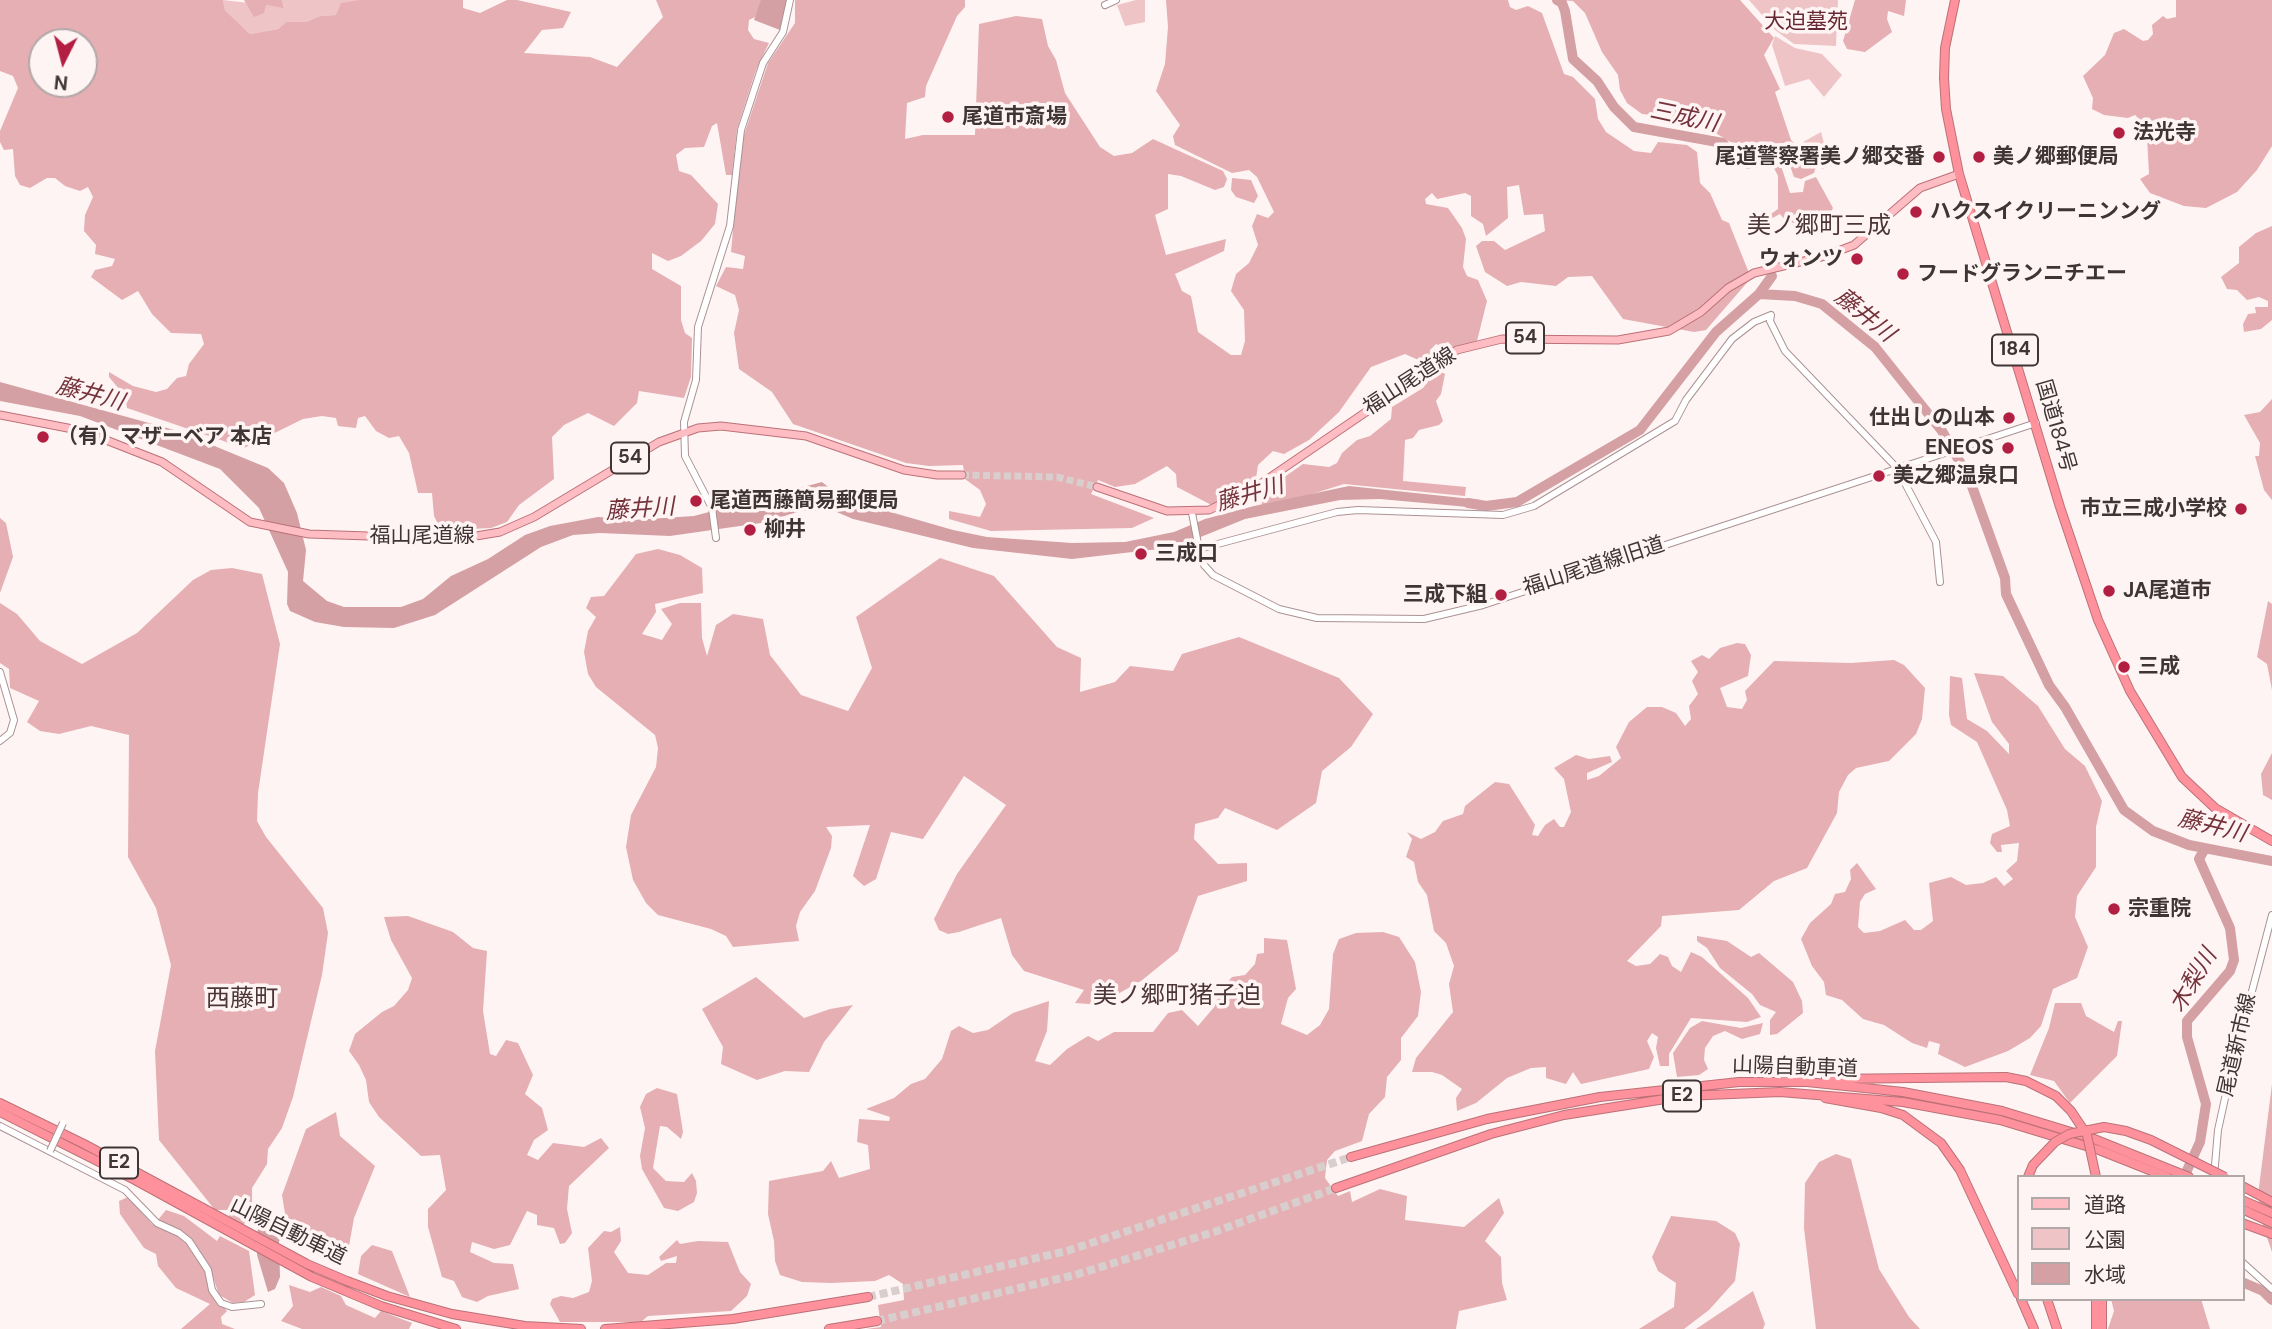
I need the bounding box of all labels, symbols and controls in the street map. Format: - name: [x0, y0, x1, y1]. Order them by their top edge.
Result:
- park label: 大迫墓苑: [1764, 9, 1848, 35]
- north arrow: [28, 28, 98, 98]
- text: N: [53, 69, 69, 96]
- water label: 三成川: [1647, 97, 1721, 139]
- place label: 尾道市斎場: [962, 104, 1067, 130]
- marker: 尾道市斎場: [940, 109, 956, 125]
- place label: 法光寺: [2133, 120, 2196, 146]
- marker: 法光寺: [2111, 125, 2127, 141]
- place label: 尾道警察署美ノ郷交番: [1715, 144, 1925, 170]
- place label: 美ノ郷郵便局: [1993, 144, 2119, 170]
- marker: 尾道警察署美ノ郷交番: [1931, 149, 1947, 165]
- marker: 美ノ郷郵便局: [1971, 149, 1987, 165]
- place label: ハクスイクリーニンング: [1930, 199, 2161, 225]
- marker: ハクスイクリーニンング: [1908, 204, 1924, 220]
- district label: 美ノ郷町三成: [1747, 213, 1891, 241]
- place label: ウォンツ: [1759, 246, 1843, 272]
- marker: ウォンツ: [1849, 251, 1865, 267]
- place label: フードグランニチエー: [1917, 261, 2127, 287]
- marker: フードグランニチエー: [1895, 266, 1911, 282]
- water label: 藤井川: [1829, 284, 1899, 348]
- road number: 54: [1506, 322, 1544, 354]
- road number: 184: [1992, 334, 2038, 366]
- street label: 福山尾道線: [1359, 343, 1461, 421]
- water label: 藤井川: [53, 373, 127, 417]
- street label: 国道184号: [2030, 377, 2080, 475]
- place label: 仕出しの山本: [1869, 405, 1995, 431]
- marker: 仕出しの山本: [2001, 410, 2017, 426]
- place label: （有）マザーベア 本店: [57, 424, 272, 450]
- marker: （有）マザーベア 本店: [35, 429, 51, 445]
- place label: ENEOS: [1925, 435, 1994, 461]
- marker: ENEOS: [2000, 440, 2016, 456]
- road number: 54: [611, 442, 649, 474]
- place label: 美之郷温泉口: [1893, 463, 2019, 489]
- marker: 美之郷温泉口: [1871, 468, 1887, 484]
- water label: 藤井川: [1213, 472, 1287, 518]
- place label: 尾道西藤簡易郵便局: [710, 488, 899, 514]
- marker: 尾道西藤簡易郵便局: [688, 493, 704, 509]
- water label: 藤井川: [605, 494, 675, 526]
- place label: 市立三成小学校: [2080, 496, 2227, 522]
- marker: 市立三成小学校: [2233, 501, 2249, 517]
- place label: 柳井: [764, 517, 806, 543]
- marker: 柳井: [742, 522, 758, 538]
- street label: 福山尾道線: [370, 523, 474, 549]
- street label: 福山尾道線旧道: [1520, 532, 1668, 602]
- place label: 三成口: [1155, 541, 1218, 567]
- marker: 三成口: [1133, 546, 1149, 562]
- place label: JA尾道市: [2123, 578, 2212, 604]
- place label: 三成下組: [1403, 582, 1487, 608]
- marker: JA尾道市: [2101, 583, 2117, 599]
- marker: 三成下組: [1493, 587, 1509, 603]
- place label: 三成: [2138, 654, 2180, 680]
- marker: 三成: [2116, 659, 2132, 675]
- water label: 藤井川: [2175, 805, 2249, 849]
- place label: 宗重院: [2128, 896, 2191, 922]
- marker: 宗重院: [2106, 901, 2122, 917]
- water label: 木梨川: [2164, 944, 2224, 1018]
- district label: 美ノ郷町猪子迫: [1093, 983, 1261, 1011]
- district label: 西藤町: [206, 986, 278, 1014]
- street label: 尾道新市線: [2214, 991, 2262, 1099]
- street label: 山陽自動車道: [1732, 1053, 1858, 1083]
- road number: E2: [1663, 1080, 1701, 1112]
- road number: E2: [100, 1148, 138, 1178]
- legend: [2016, 1175, 2244, 1301]
- text: 道路: [2084, 1191, 2126, 1219]
- street label: 山陽自動車道: [226, 1193, 350, 1271]
- text: 公園: [2084, 1226, 2126, 1254]
- text: 水域: [2084, 1261, 2126, 1289]

